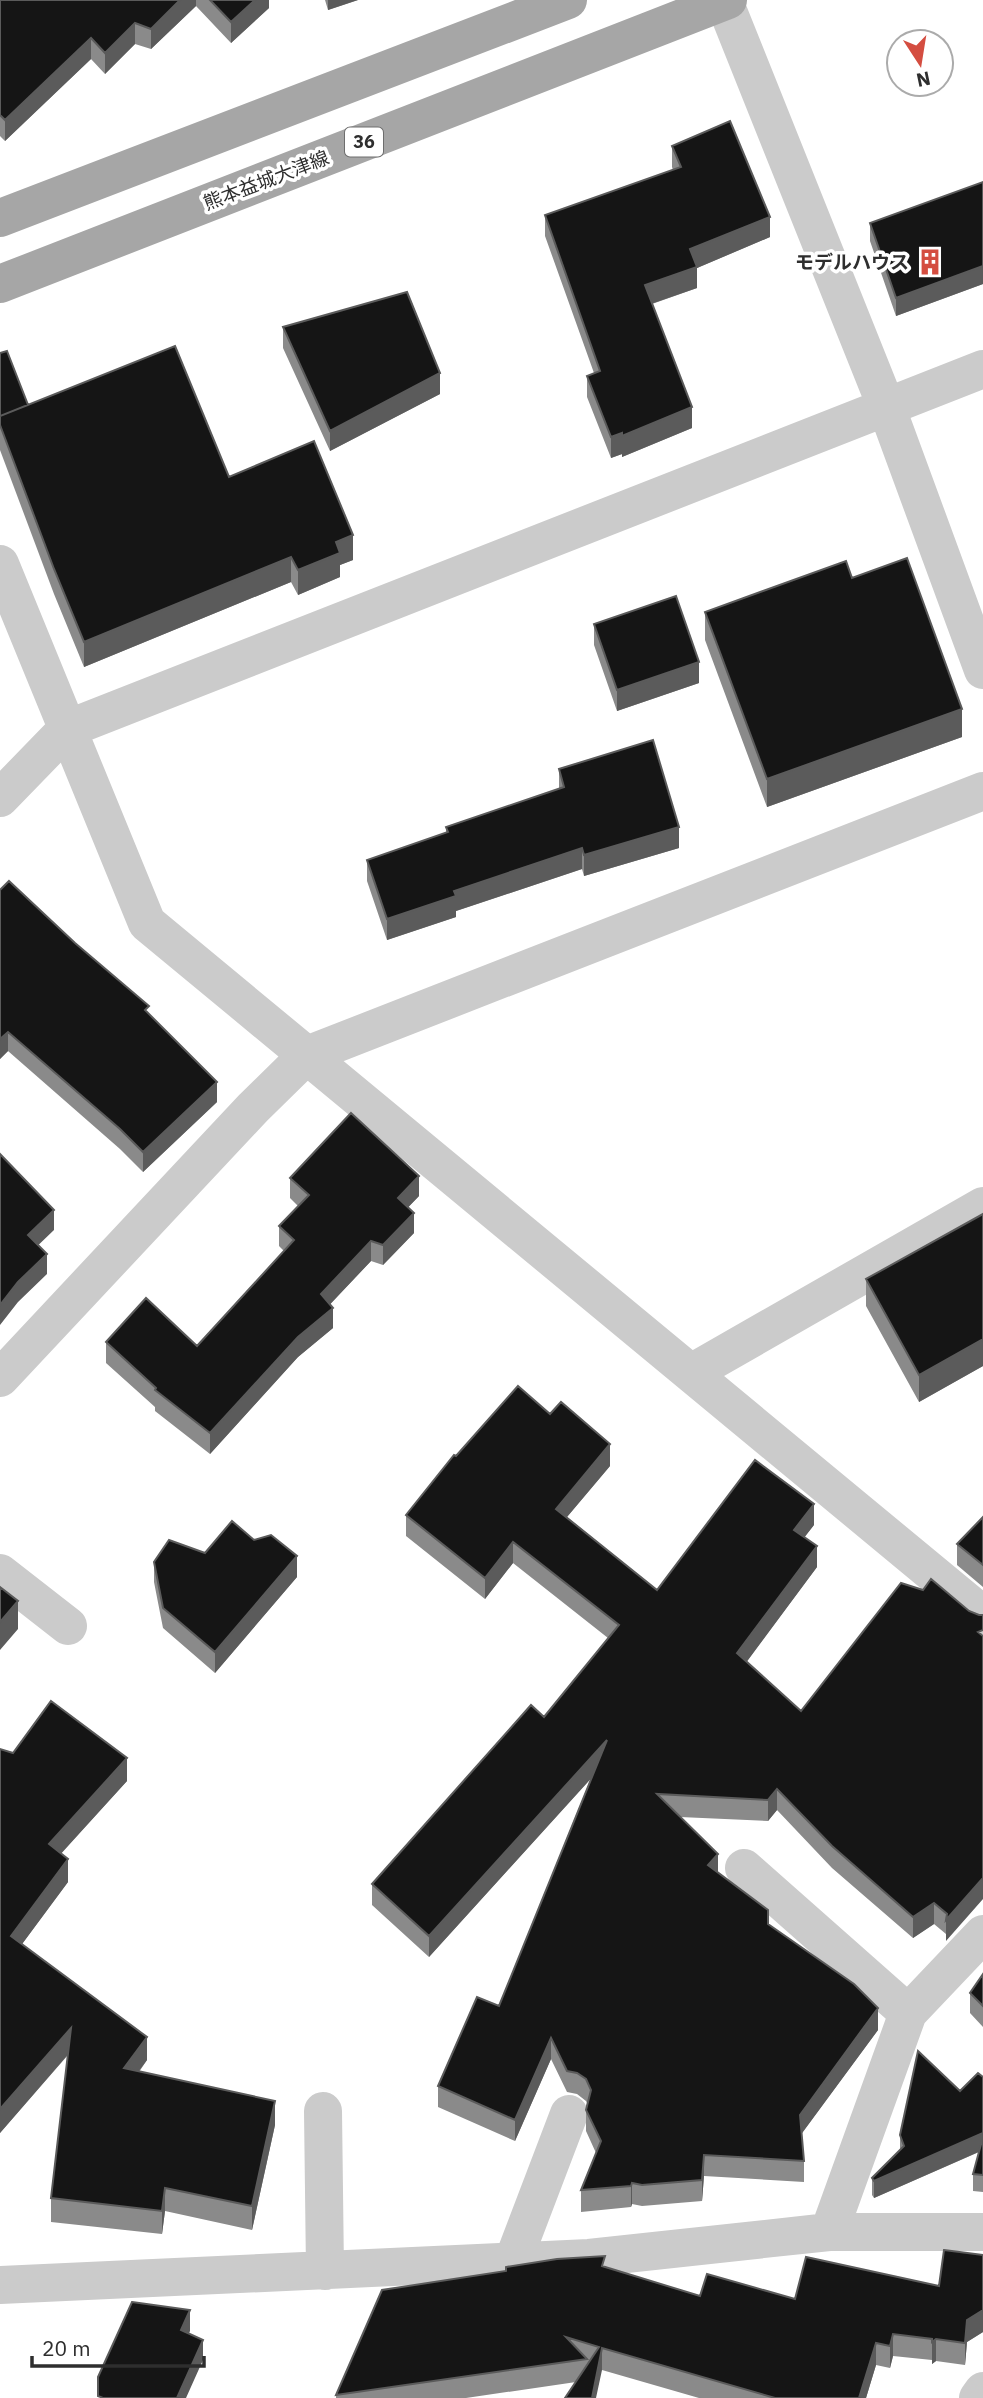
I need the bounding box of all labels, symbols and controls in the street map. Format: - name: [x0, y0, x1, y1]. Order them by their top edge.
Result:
- north arrow: [885, 28, 955, 98]
- text: N: [914, 66, 933, 93]
- road number: 36: [345, 127, 383, 156]
- street label: 熊本益城大津線: [200, 145, 332, 215]
- building icon: モデルハウス: [915, 247, 945, 277]
- place label: モデルハウス: [795, 250, 909, 274]
- scale bar: [32, 2324, 203, 2368]
- text: 20 m: [42, 2334, 91, 2362]

